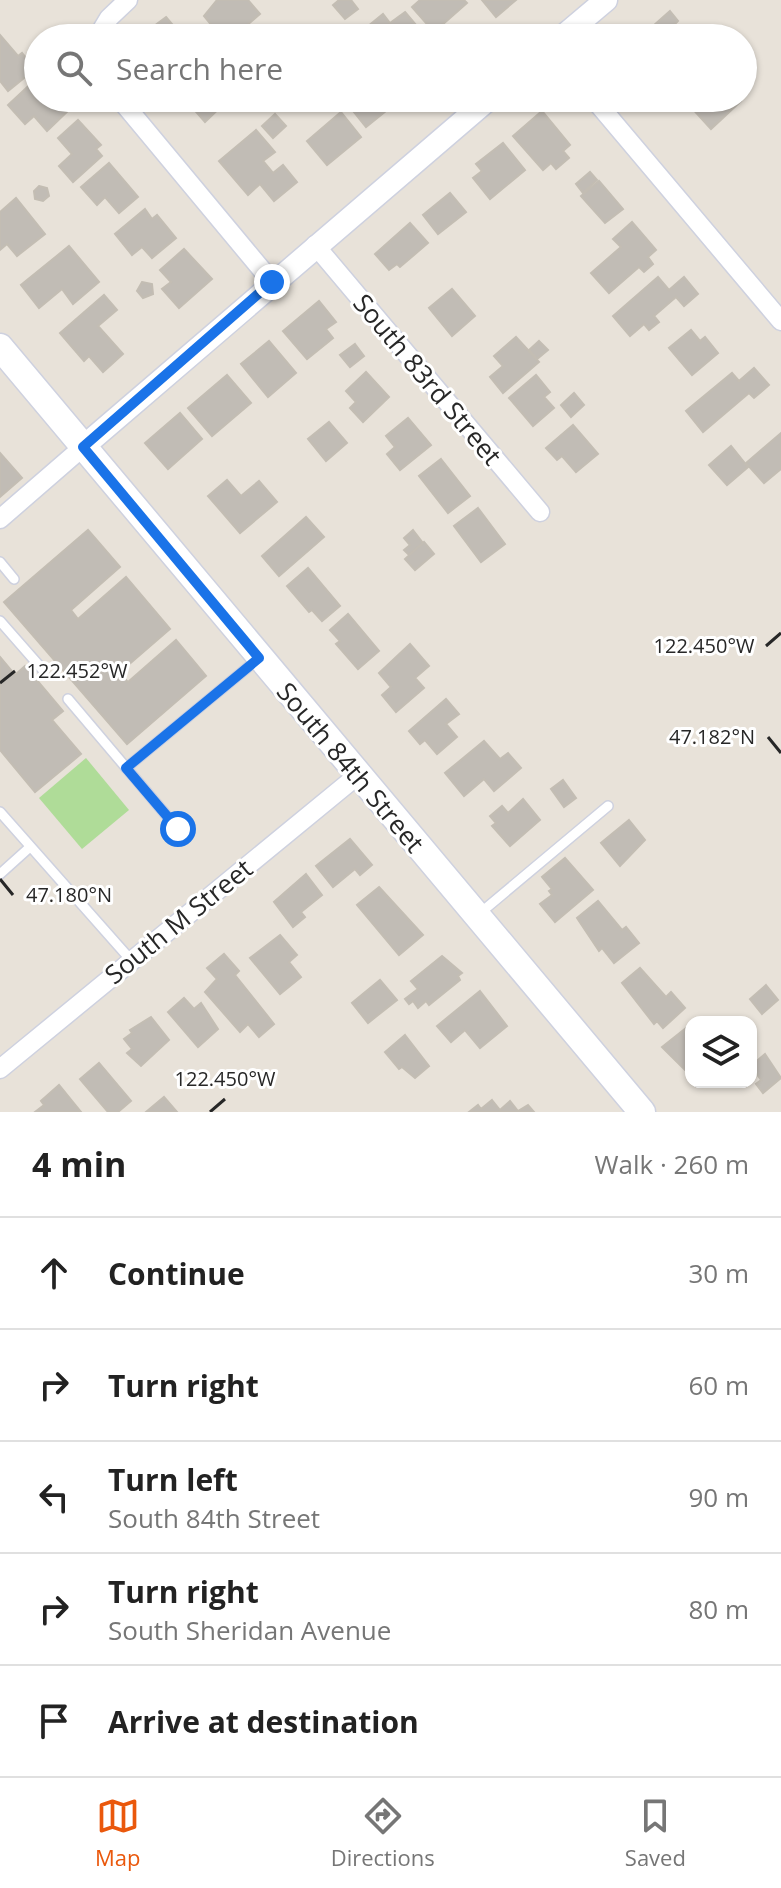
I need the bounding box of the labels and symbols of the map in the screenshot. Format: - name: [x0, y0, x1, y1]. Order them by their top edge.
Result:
- route end: [254, 264, 290, 300]
- street label: South 83rd Street: [346, 286, 510, 472]
- text: 122.450°W: [654, 632, 755, 659]
- text: 122.452°W: [27, 657, 128, 684]
- street label: South 84th Street: [269, 674, 433, 860]
- text: 47.182°N: [669, 723, 755, 750]
- route start: [160, 811, 196, 847]
- street label: South M Street: [97, 850, 259, 992]
- text: 47.180°N: [26, 881, 112, 908]
- text: 122.450°W: [175, 1065, 276, 1092]

